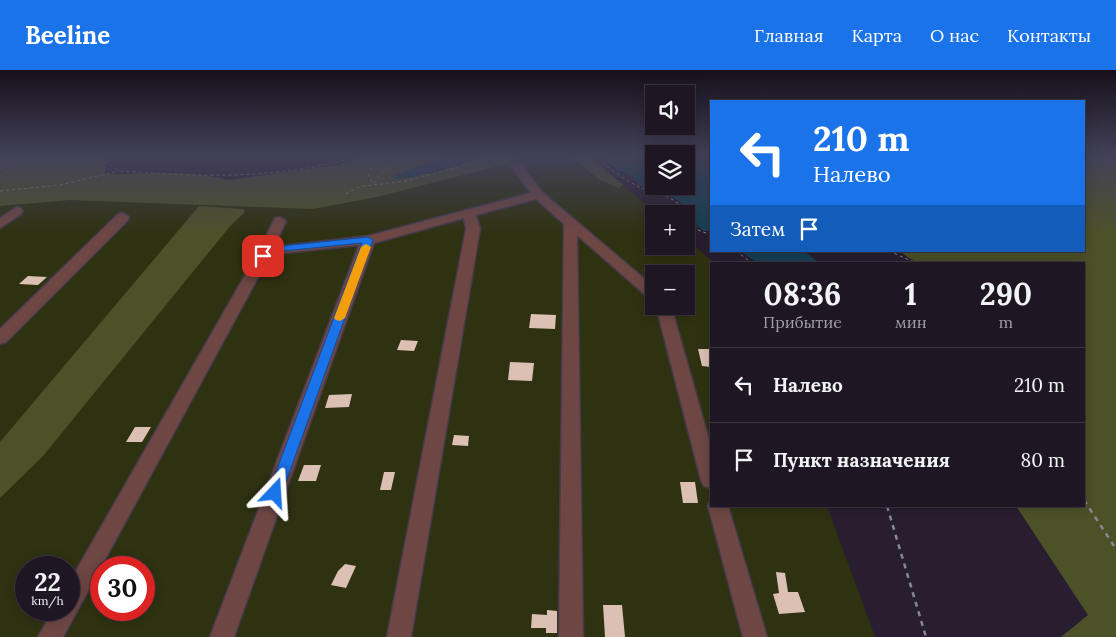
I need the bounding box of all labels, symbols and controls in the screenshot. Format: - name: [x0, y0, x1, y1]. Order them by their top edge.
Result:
- text: Beeline: [25, 20, 110, 51]
- text: Главная: [754, 24, 823, 47]
- text: Карта: [851, 24, 902, 47]
- text: О нас: [930, 24, 979, 47]
- text: Контакты: [1007, 24, 1091, 47]
- map controls: [645, 85, 695, 315]
- button: sound: [645, 85, 695, 135]
- text: 210 m: [813, 116, 910, 161]
- icon: left: [730, 120, 795, 185]
- button: layers: [645, 145, 695, 195]
- text: Налево: [813, 160, 891, 188]
- button: +: [645, 205, 695, 255]
- icon: arrive: [795, 215, 823, 243]
- text: Затем: [730, 217, 785, 241]
- pin: [242, 235, 284, 277]
- icon: arrive: [249, 242, 277, 270]
- button: −: [645, 265, 695, 315]
- text: 08:36: [764, 275, 841, 313]
- text: 1: [905, 275, 917, 313]
- text: 290: [980, 275, 1032, 313]
- text: Прибытие: [763, 312, 842, 332]
- text: мин: [895, 312, 927, 332]
- text: m: [999, 312, 1013, 332]
- icon: left: [730, 371, 758, 399]
- text: Налево: [773, 373, 843, 397]
- text: 210 m: [1014, 373, 1065, 397]
- icon: arrive: [730, 446, 758, 474]
- text: Пункт назначения: [773, 448, 950, 472]
- text: 80 m: [1021, 448, 1065, 472]
- position arrow: [248, 466, 300, 518]
- speed limit sign: 30: [90, 556, 155, 621]
- text: 22: [34, 566, 61, 598]
- text: km/h: [31, 593, 64, 608]

